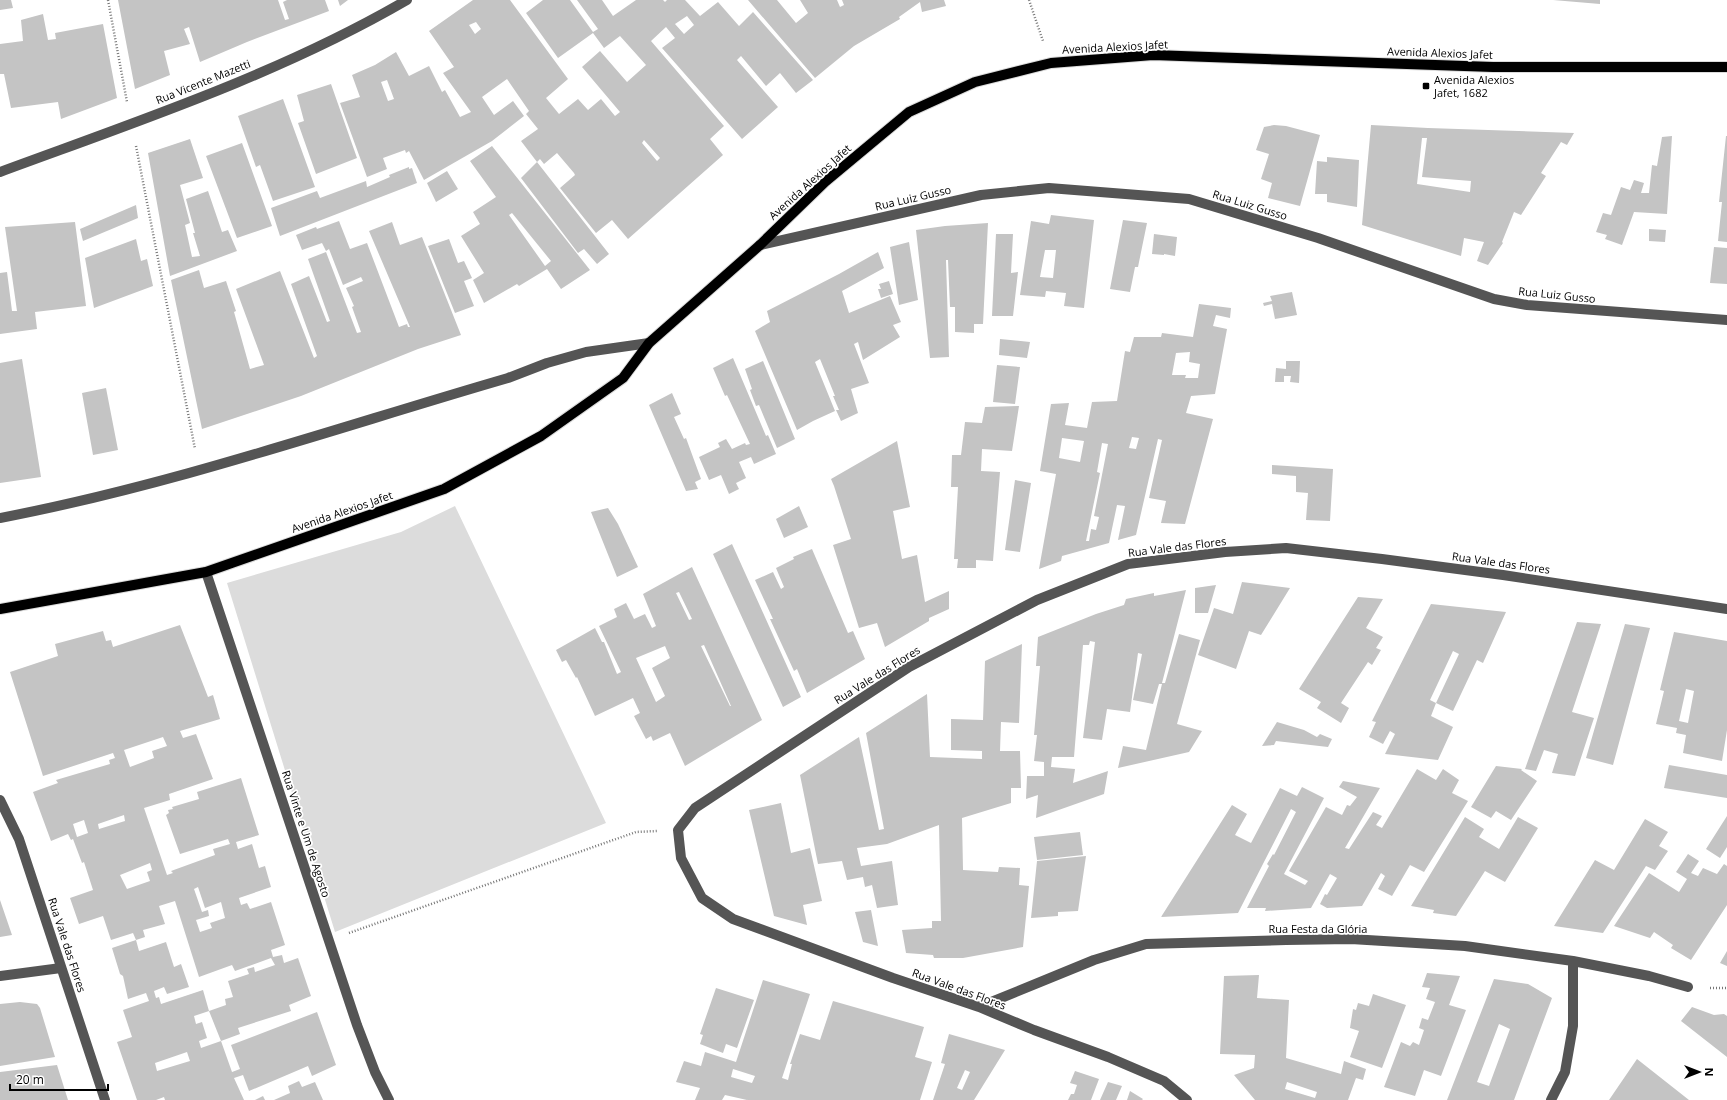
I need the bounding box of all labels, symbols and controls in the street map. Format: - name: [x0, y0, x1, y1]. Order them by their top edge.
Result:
- street label: Avenida Alexios Jafet: [1062, 36, 1168, 57]
- street label: Avenida Alexios Jafet: [1387, 43, 1493, 62]
- street label: Rua Vicente Mazetti: [153, 56, 252, 107]
- place label: Avenida Alexios Jafet, 1682: [1433, 72, 1514, 100]
- marker: Avenida Alexios Jafet, 1682: [1421, 81, 1431, 91]
- street label: Avenida Alexios Jafet: [765, 141, 854, 223]
- street label: Rua Luiz Gusso: [873, 181, 953, 214]
- street label: Rua Luiz Gusso: [1211, 186, 1290, 223]
- street label: Rua Luiz Gusso: [1518, 283, 1597, 306]
- street label: Avenida Alexios Jafet: [289, 487, 394, 536]
- street label: Rua Vale das Flores: [1127, 533, 1227, 560]
- street label: Rua Vale das Flores: [1451, 548, 1551, 577]
- street label: Rua Vale das Flores: [831, 642, 923, 707]
- street label: Rua Vinte e Um de Agosto: [279, 768, 334, 900]
- street label: Rua Vale das Flores: [45, 895, 90, 994]
- street label: Rua Festa da Glória: [1269, 921, 1367, 936]
- street label: Rua Vale das Flores: [910, 965, 1008, 1012]
- north arrow: [1679, 1052, 1719, 1092]
- scale bar: [10, 1066, 108, 1092]
- text: N: [1702, 1068, 1717, 1076]
- text: 20 m: [16, 1071, 44, 1088]

